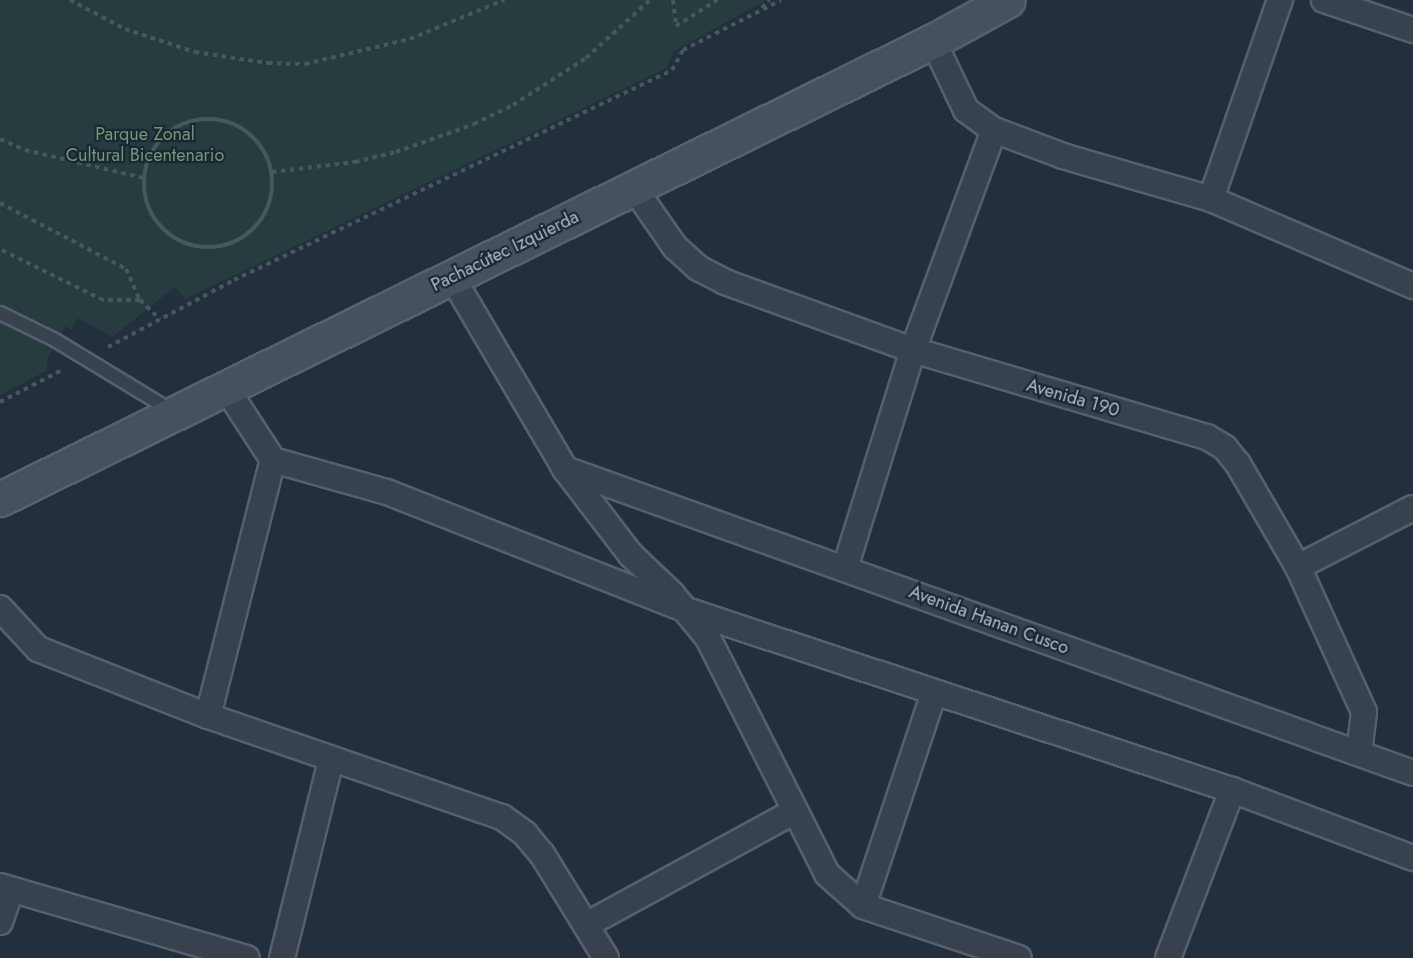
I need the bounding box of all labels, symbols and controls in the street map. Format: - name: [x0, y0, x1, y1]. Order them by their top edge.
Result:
- park label: Parque Zonal Cultural Bicentenario: [66, 124, 224, 166]
- street label: Pachacútec Izquierda: [428, 206, 582, 296]
- street label: Avenida 190: [1024, 374, 1122, 422]
- street label: Avenida Hanan Cusco: [906, 581, 1072, 659]

